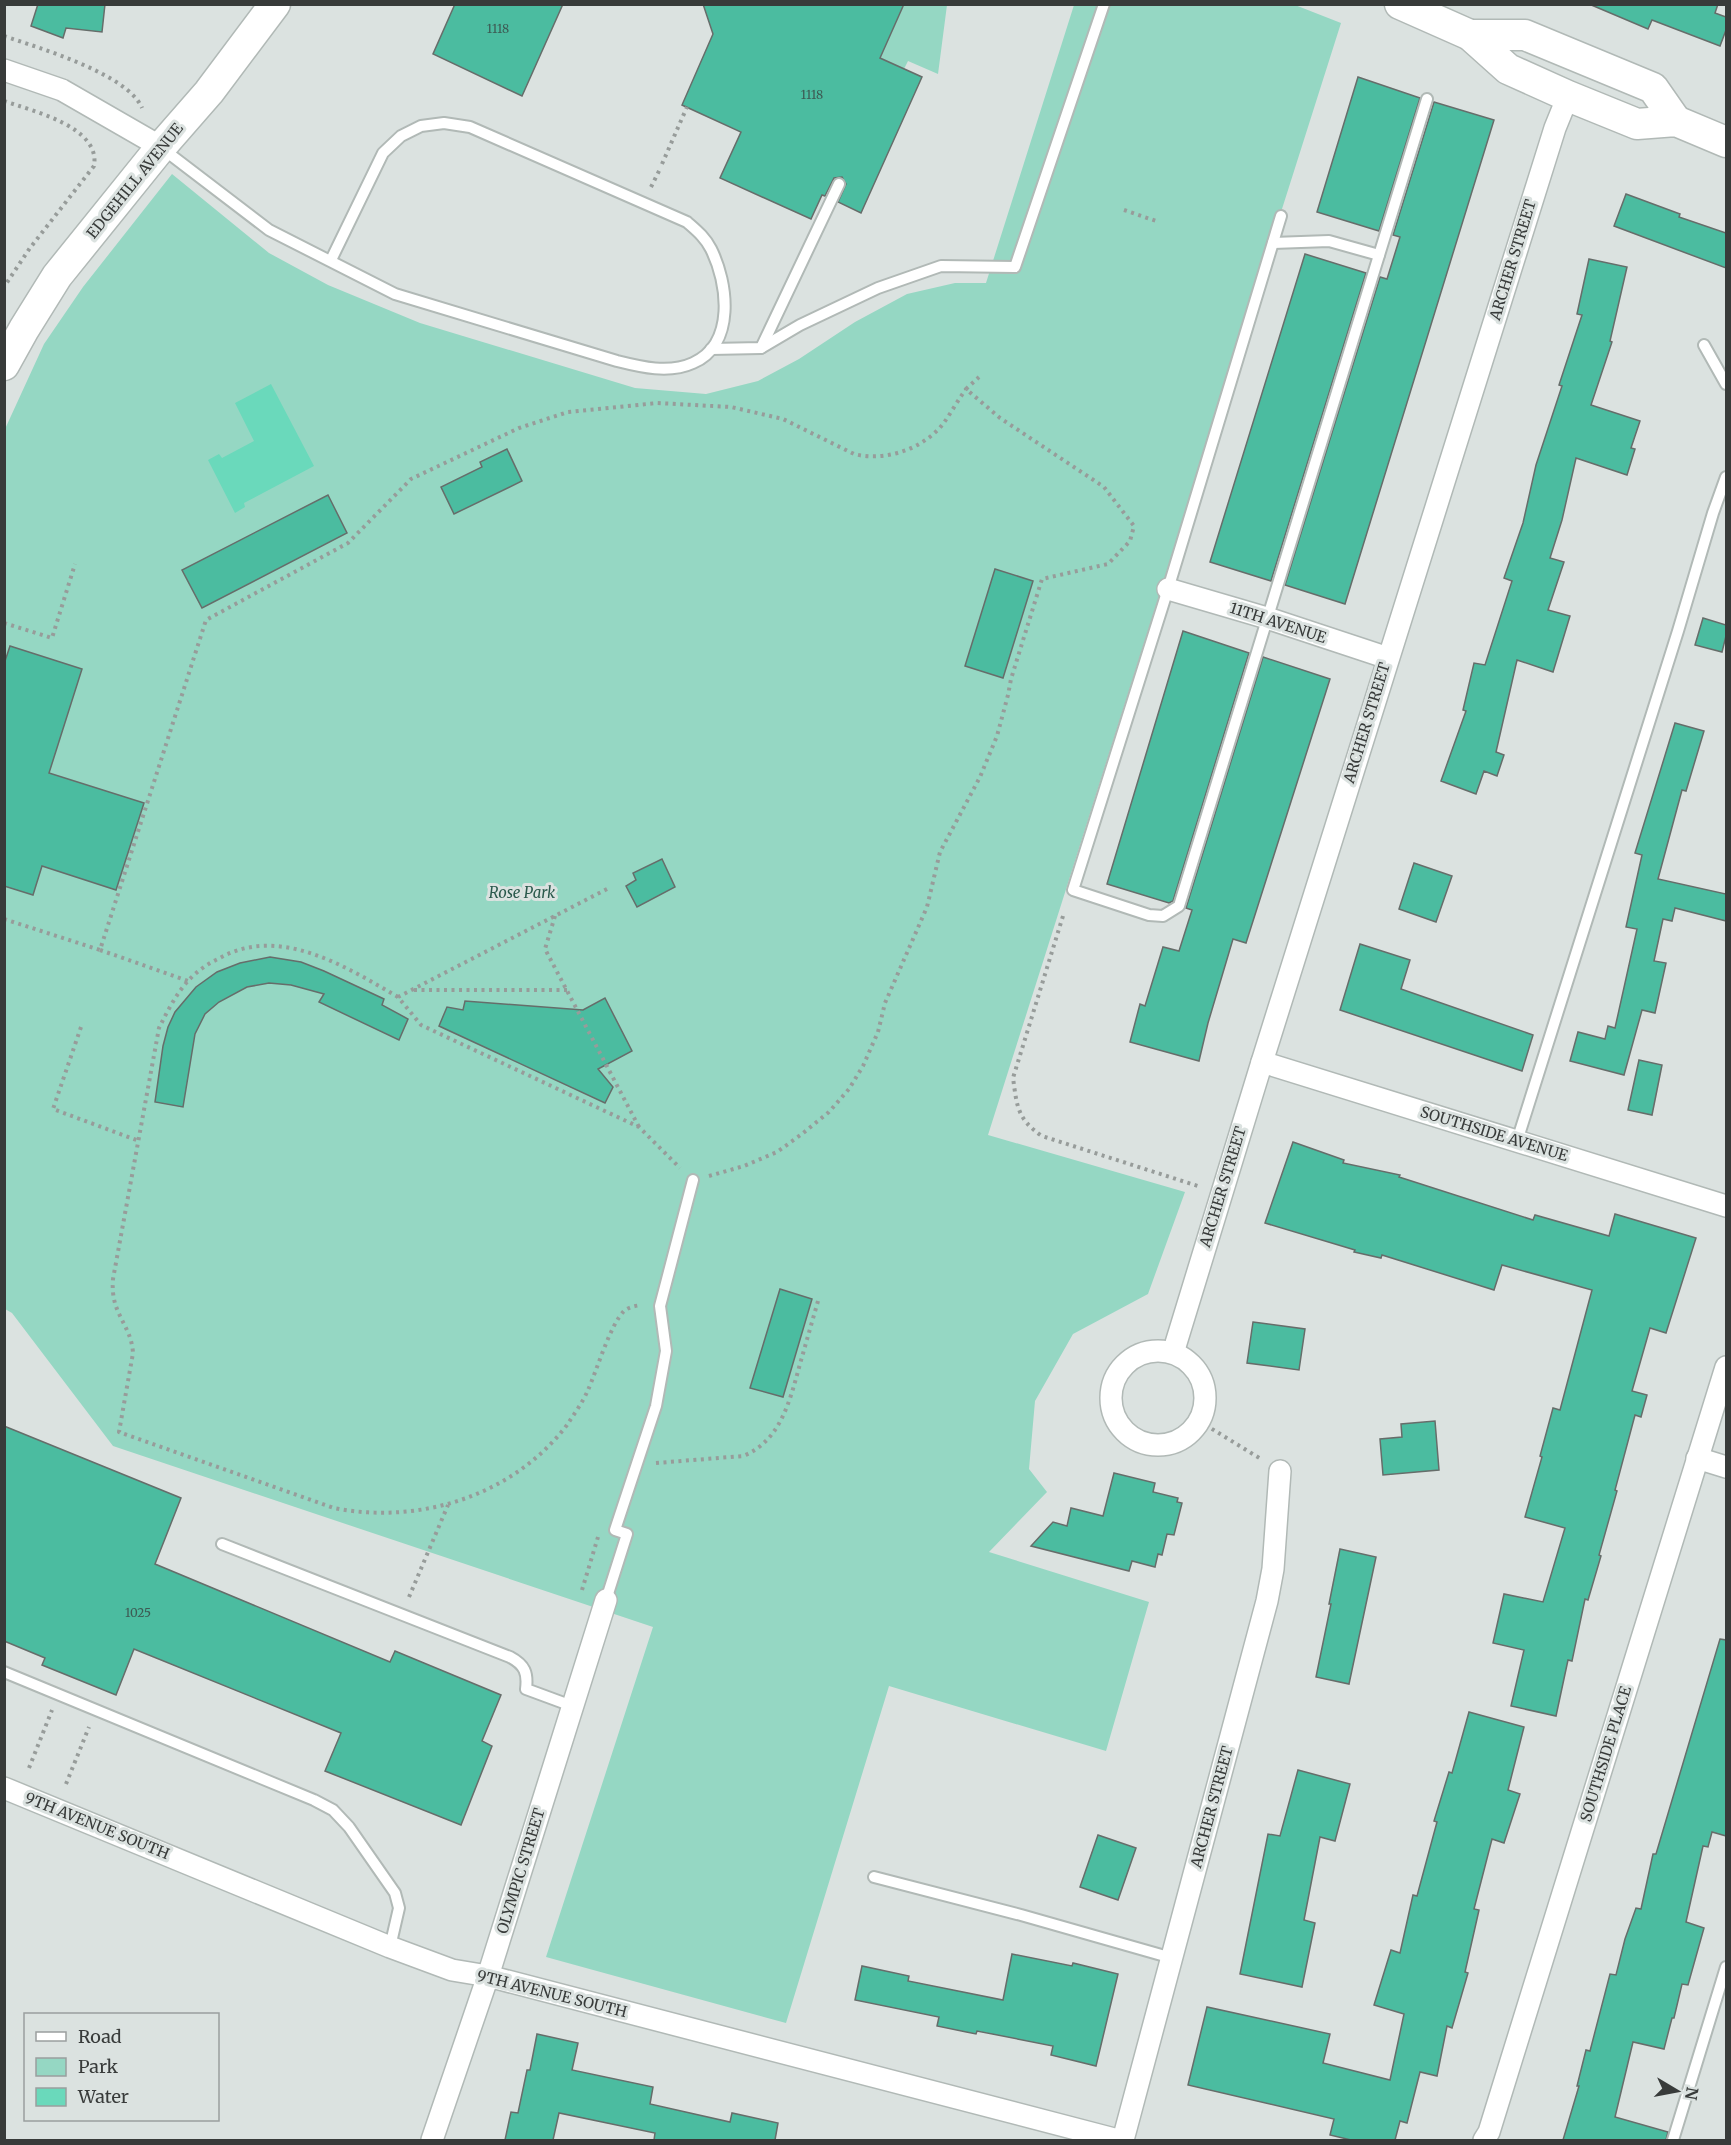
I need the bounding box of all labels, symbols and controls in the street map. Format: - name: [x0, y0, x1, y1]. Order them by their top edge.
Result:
- house number: 1118: [487, 21, 509, 36]
- house number: 1118: [801, 87, 823, 102]
- street label: EDGEHILL AVENUE: [82, 119, 187, 242]
- street label: ARCHER STREET: [1485, 197, 1540, 323]
- street label: 11TH AVENUE: [1228, 598, 1329, 647]
- street label: ARCHER STREET: [1339, 660, 1394, 786]
- park label: Rose Park: [489, 883, 556, 902]
- street label: SOUTHSIDE AVENUE: [1418, 1102, 1571, 1165]
- street label: ARCHER STREET: [1195, 1124, 1250, 1250]
- house number: 1025: [125, 1605, 151, 1620]
- street label: SOUTHSIDE PLACE: [1576, 1683, 1635, 1824]
- street label: ARCHER STREET: [1186, 1743, 1237, 1871]
- street label: 9TH AVENUE SOUTH: [22, 1788, 172, 1863]
- street label: OLYMPIC STREET: [492, 1805, 549, 1936]
- street label: 9TH AVENUE SOUTH: [475, 1966, 629, 2021]
- legend: [24, 2013, 219, 2121]
- text: Road: [78, 2025, 122, 2048]
- text: Park: [78, 2055, 119, 2078]
- north arrow: [1647, 2061, 1707, 2121]
- text: Water: [77, 2085, 129, 2108]
- text: N: [1681, 2086, 1703, 2102]

